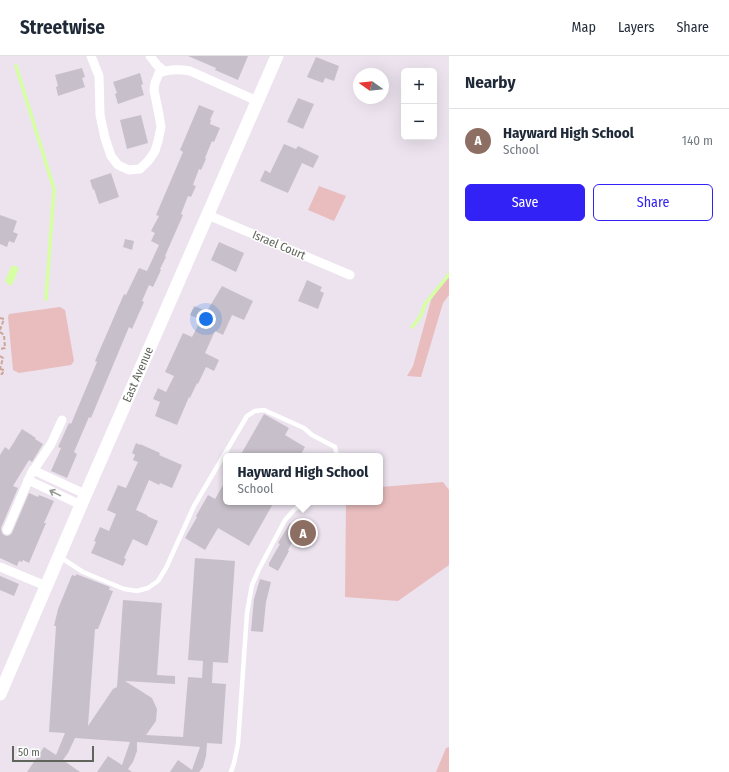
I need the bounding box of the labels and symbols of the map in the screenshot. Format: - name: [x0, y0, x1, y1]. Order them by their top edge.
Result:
- north arrow: [353, 68, 389, 104]
- street label: Israel Court: [250, 228, 308, 262]
- your location: [196, 309, 216, 329]
- street label: East Avenue: [120, 345, 156, 404]
- one-way arrow: [49, 489, 61, 496]
- pin: A: [290, 518, 316, 548]
- scale bar: [12, 744, 94, 763]

